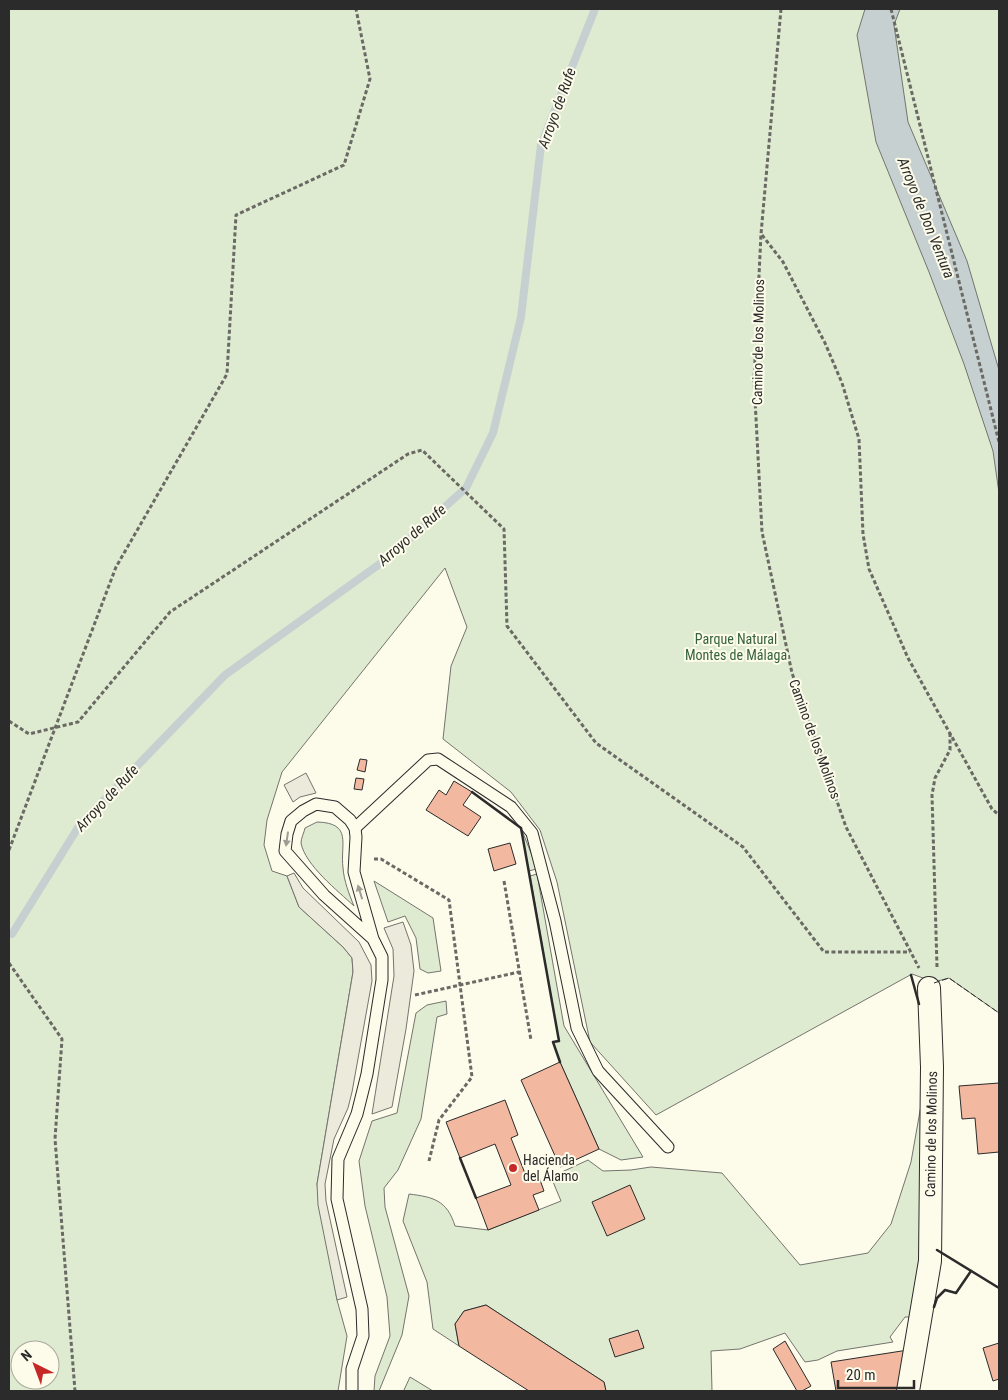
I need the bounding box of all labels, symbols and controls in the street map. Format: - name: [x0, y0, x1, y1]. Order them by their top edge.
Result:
- water label: Arroyo de Rufe: [534, 65, 580, 152]
- water label: Arroyo de Don Ventura: [893, 154, 958, 281]
- street label: Camino de los Molinos: [749, 279, 767, 405]
- water label: Arroyo de Rufe: [373, 500, 450, 570]
- park label: Parque Natural Montes de Málaga: [685, 631, 787, 663]
- street label: Camino de los Molinos: [786, 677, 844, 801]
- water label: Arroyo de Rufe: [71, 761, 142, 836]
- one-way arrow: [283, 832, 291, 848]
- one-way arrow: [356, 885, 364, 900]
- street label: Camino de los Molinos: [922, 1071, 940, 1197]
- place label: Hacienda del Álamo: [523, 1152, 579, 1184]
- marker: Hacienda del Álamo: [507, 1162, 519, 1174]
- north arrow: [10, 1340, 60, 1390]
- text: N: [18, 1347, 35, 1364]
- scale bar: [838, 1358, 914, 1390]
- text: 20 m: [846, 1366, 876, 1384]

